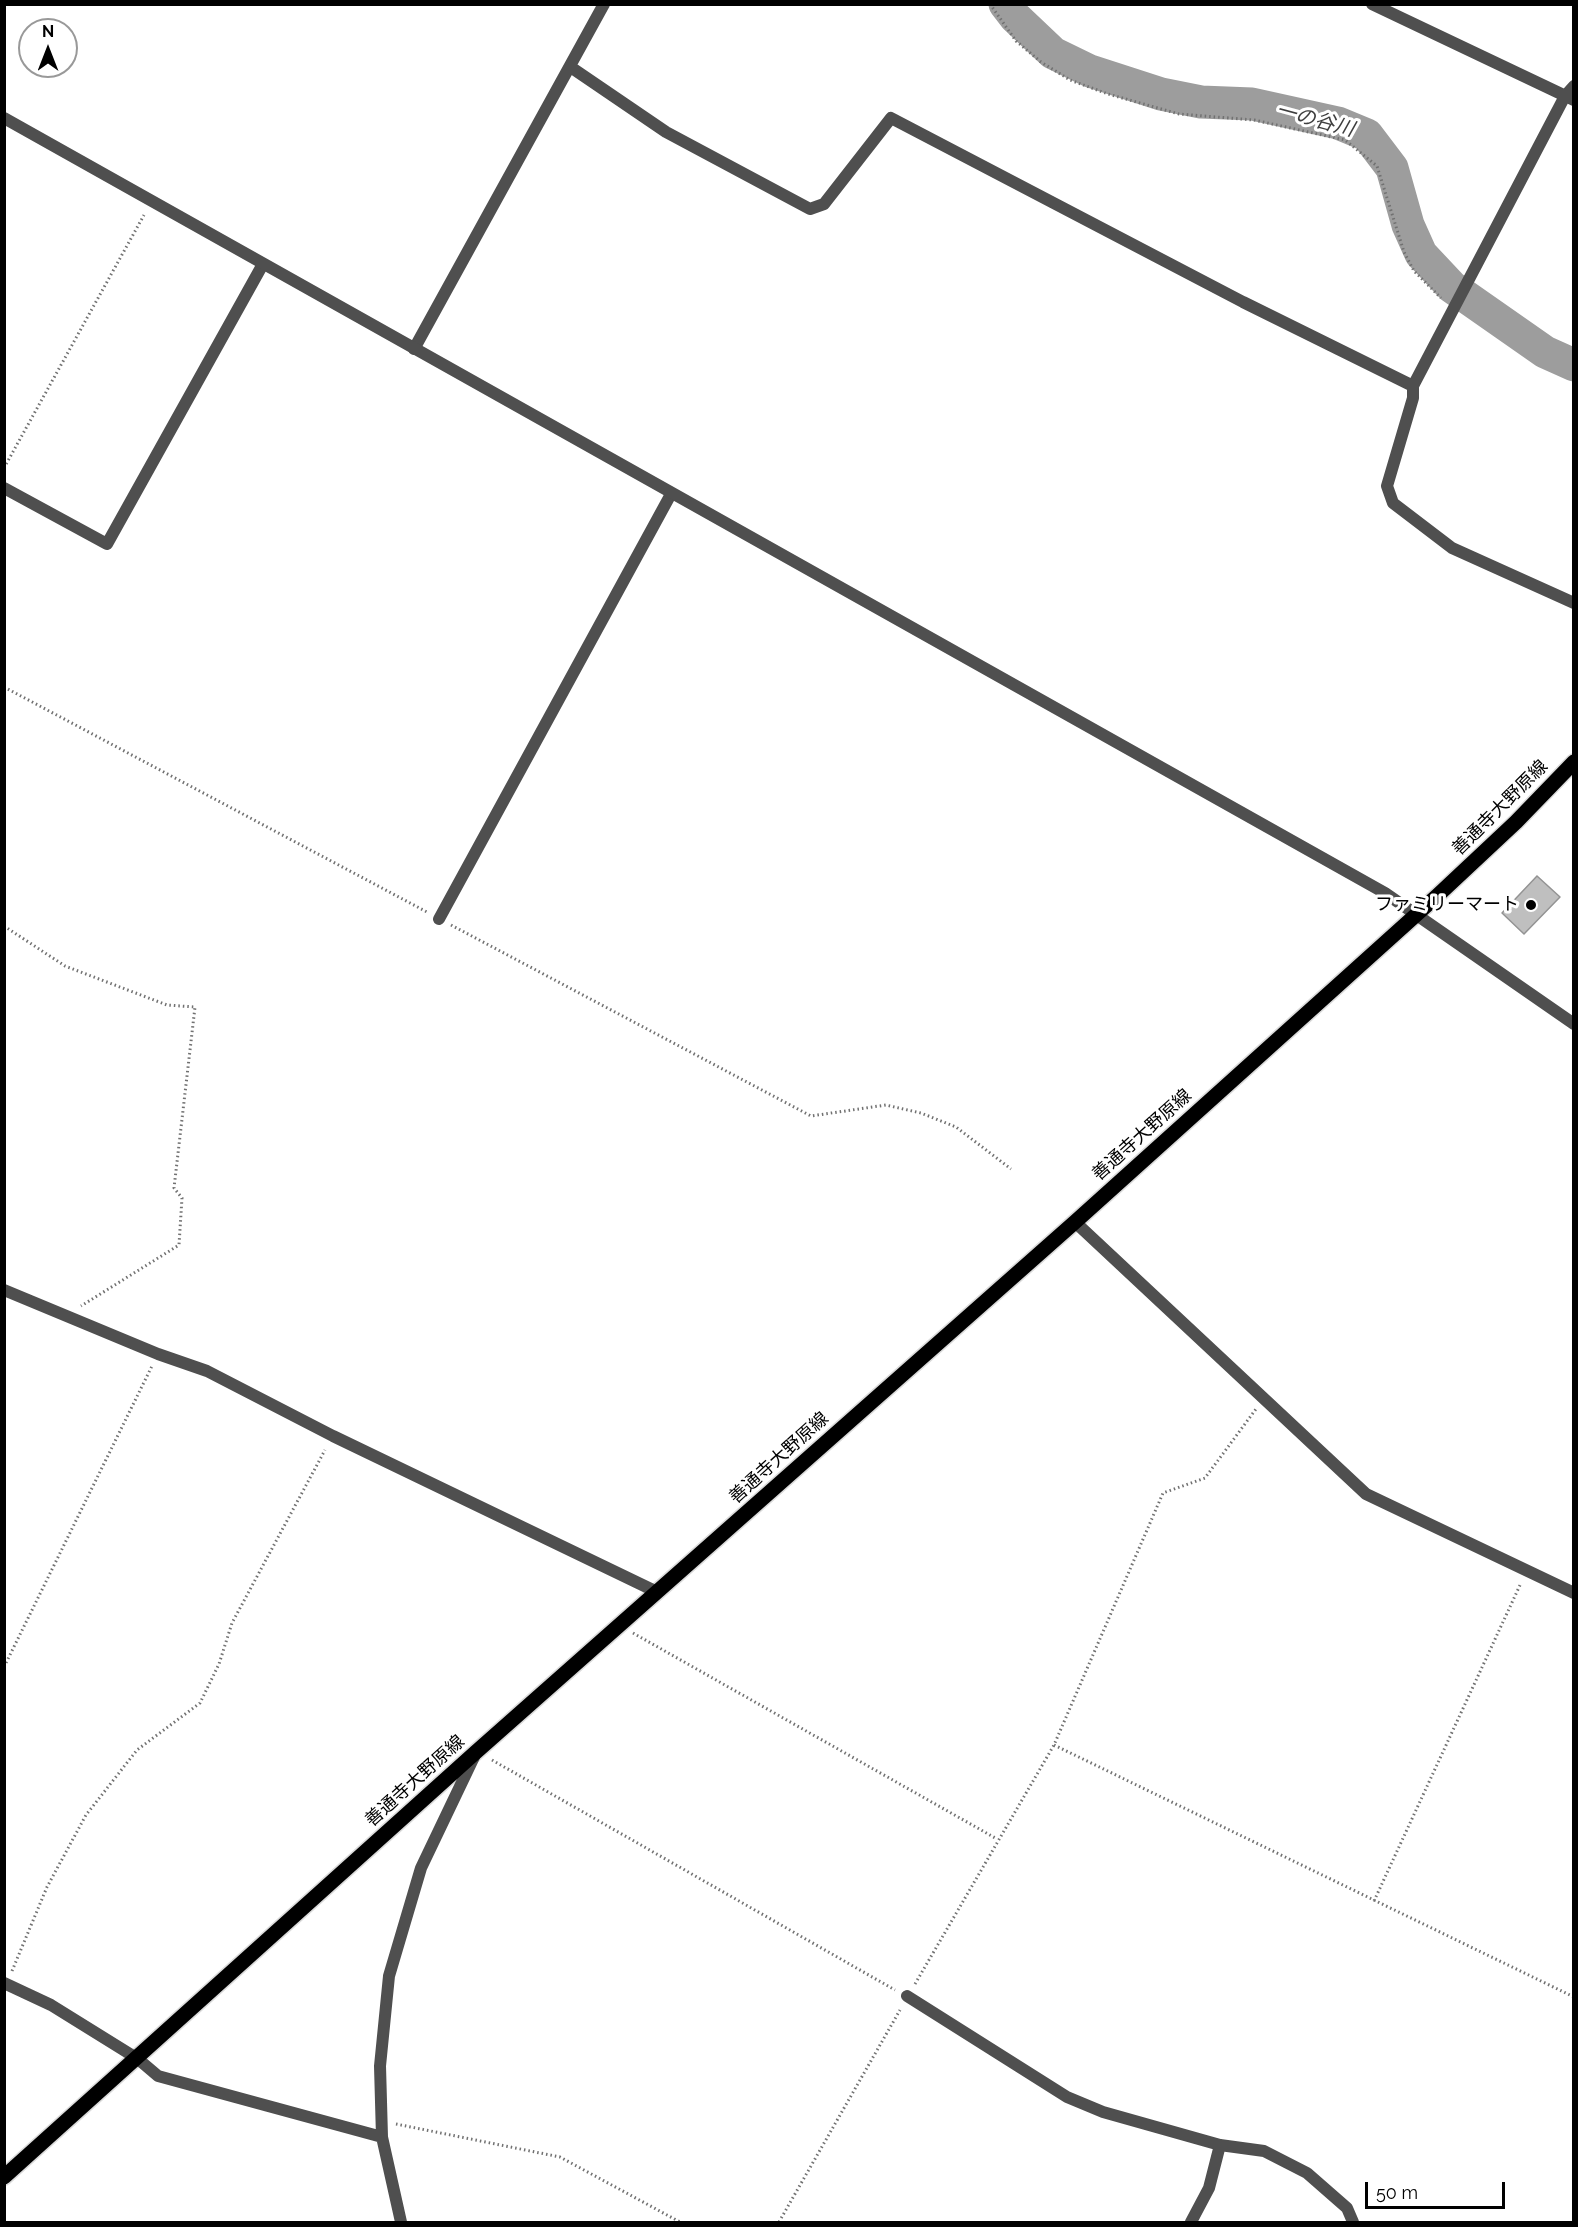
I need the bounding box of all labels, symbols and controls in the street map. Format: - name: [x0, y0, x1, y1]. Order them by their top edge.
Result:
- north arrow: [18, 18, 78, 78]
- text: N: [42, 22, 54, 41]
- water label: 一の谷川: [1273, 98, 1357, 142]
- street label: 善通寺大野原線: [1448, 756, 1552, 860]
- place label: ファミリーマート: [1375, 894, 1519, 916]
- marker: ファミリーマート: [1524, 898, 1538, 912]
- street label: 善通寺大野原線: [1088, 1085, 1196, 1185]
- street label: 善通寺大野原線: [725, 1408, 833, 1508]
- street label: 善通寺大野原線: [361, 1731, 469, 1831]
- scale bar: [1368, 2170, 1508, 2208]
- text: 50 m: [1376, 2182, 1418, 2203]

